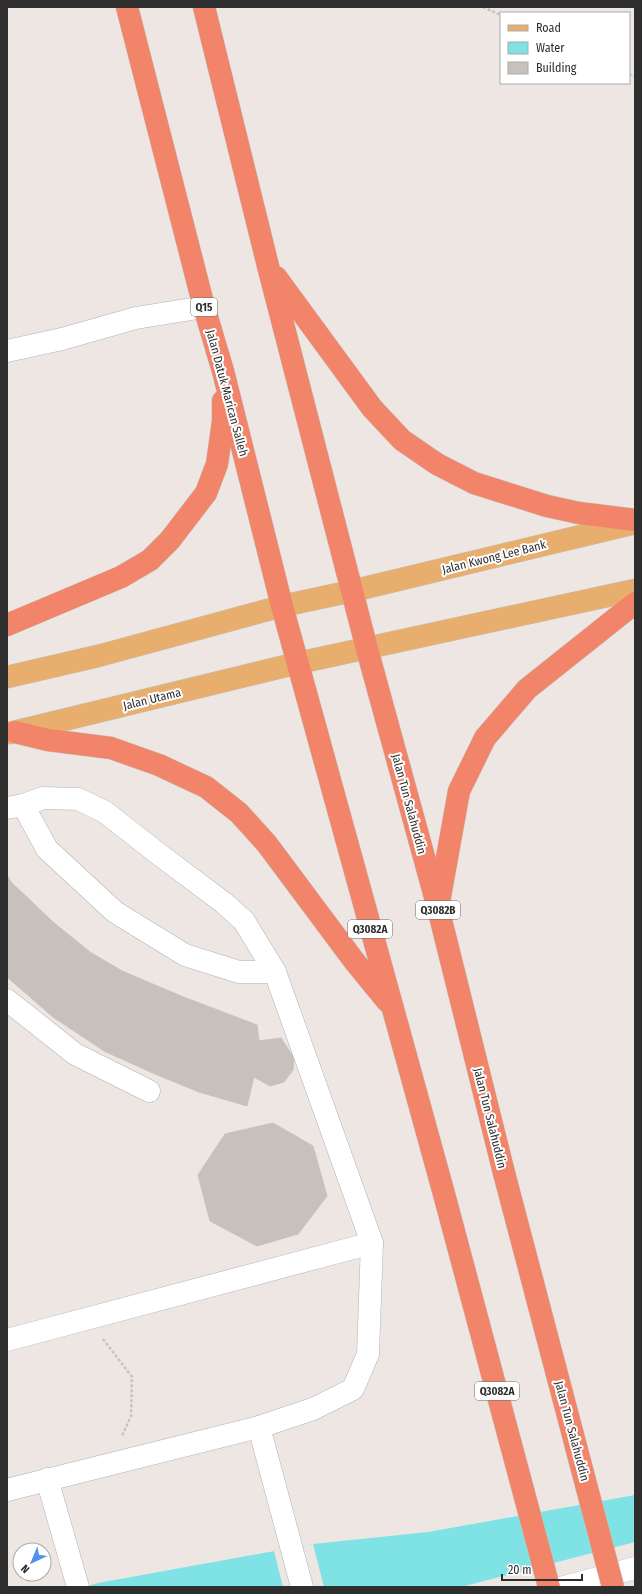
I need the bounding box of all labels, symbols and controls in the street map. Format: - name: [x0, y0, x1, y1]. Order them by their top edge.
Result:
- legend: [500, 12, 630, 84]
- text: Road: [536, 21, 561, 35]
- text: Water: [536, 41, 565, 55]
- text: Building: [536, 61, 577, 75]
- road number: Q15: [191, 298, 217, 316]
- street label: Jalan Datuk Marican Salleh: [203, 328, 251, 458]
- street label: Jalan Kwong Lee Bank: [441, 537, 548, 577]
- street label: Jalan Utama: [122, 685, 182, 713]
- street label: Jalan Tun Salahuddin: [389, 752, 429, 856]
- road number: Q3082B: [416, 901, 460, 919]
- road number: Q3082A: [348, 920, 392, 938]
- street label: Jalan Tun Salahuddin: [471, 1066, 509, 1170]
- street label: Jalan Tun Salahuddin: [552, 1379, 592, 1483]
- road number: Q3082A: [475, 1382, 519, 1400]
- north arrow: [12, 1542, 52, 1582]
- scale bar: [502, 1556, 582, 1582]
- text: N: [19, 1562, 32, 1576]
- text: 20 m: [508, 1563, 532, 1577]

